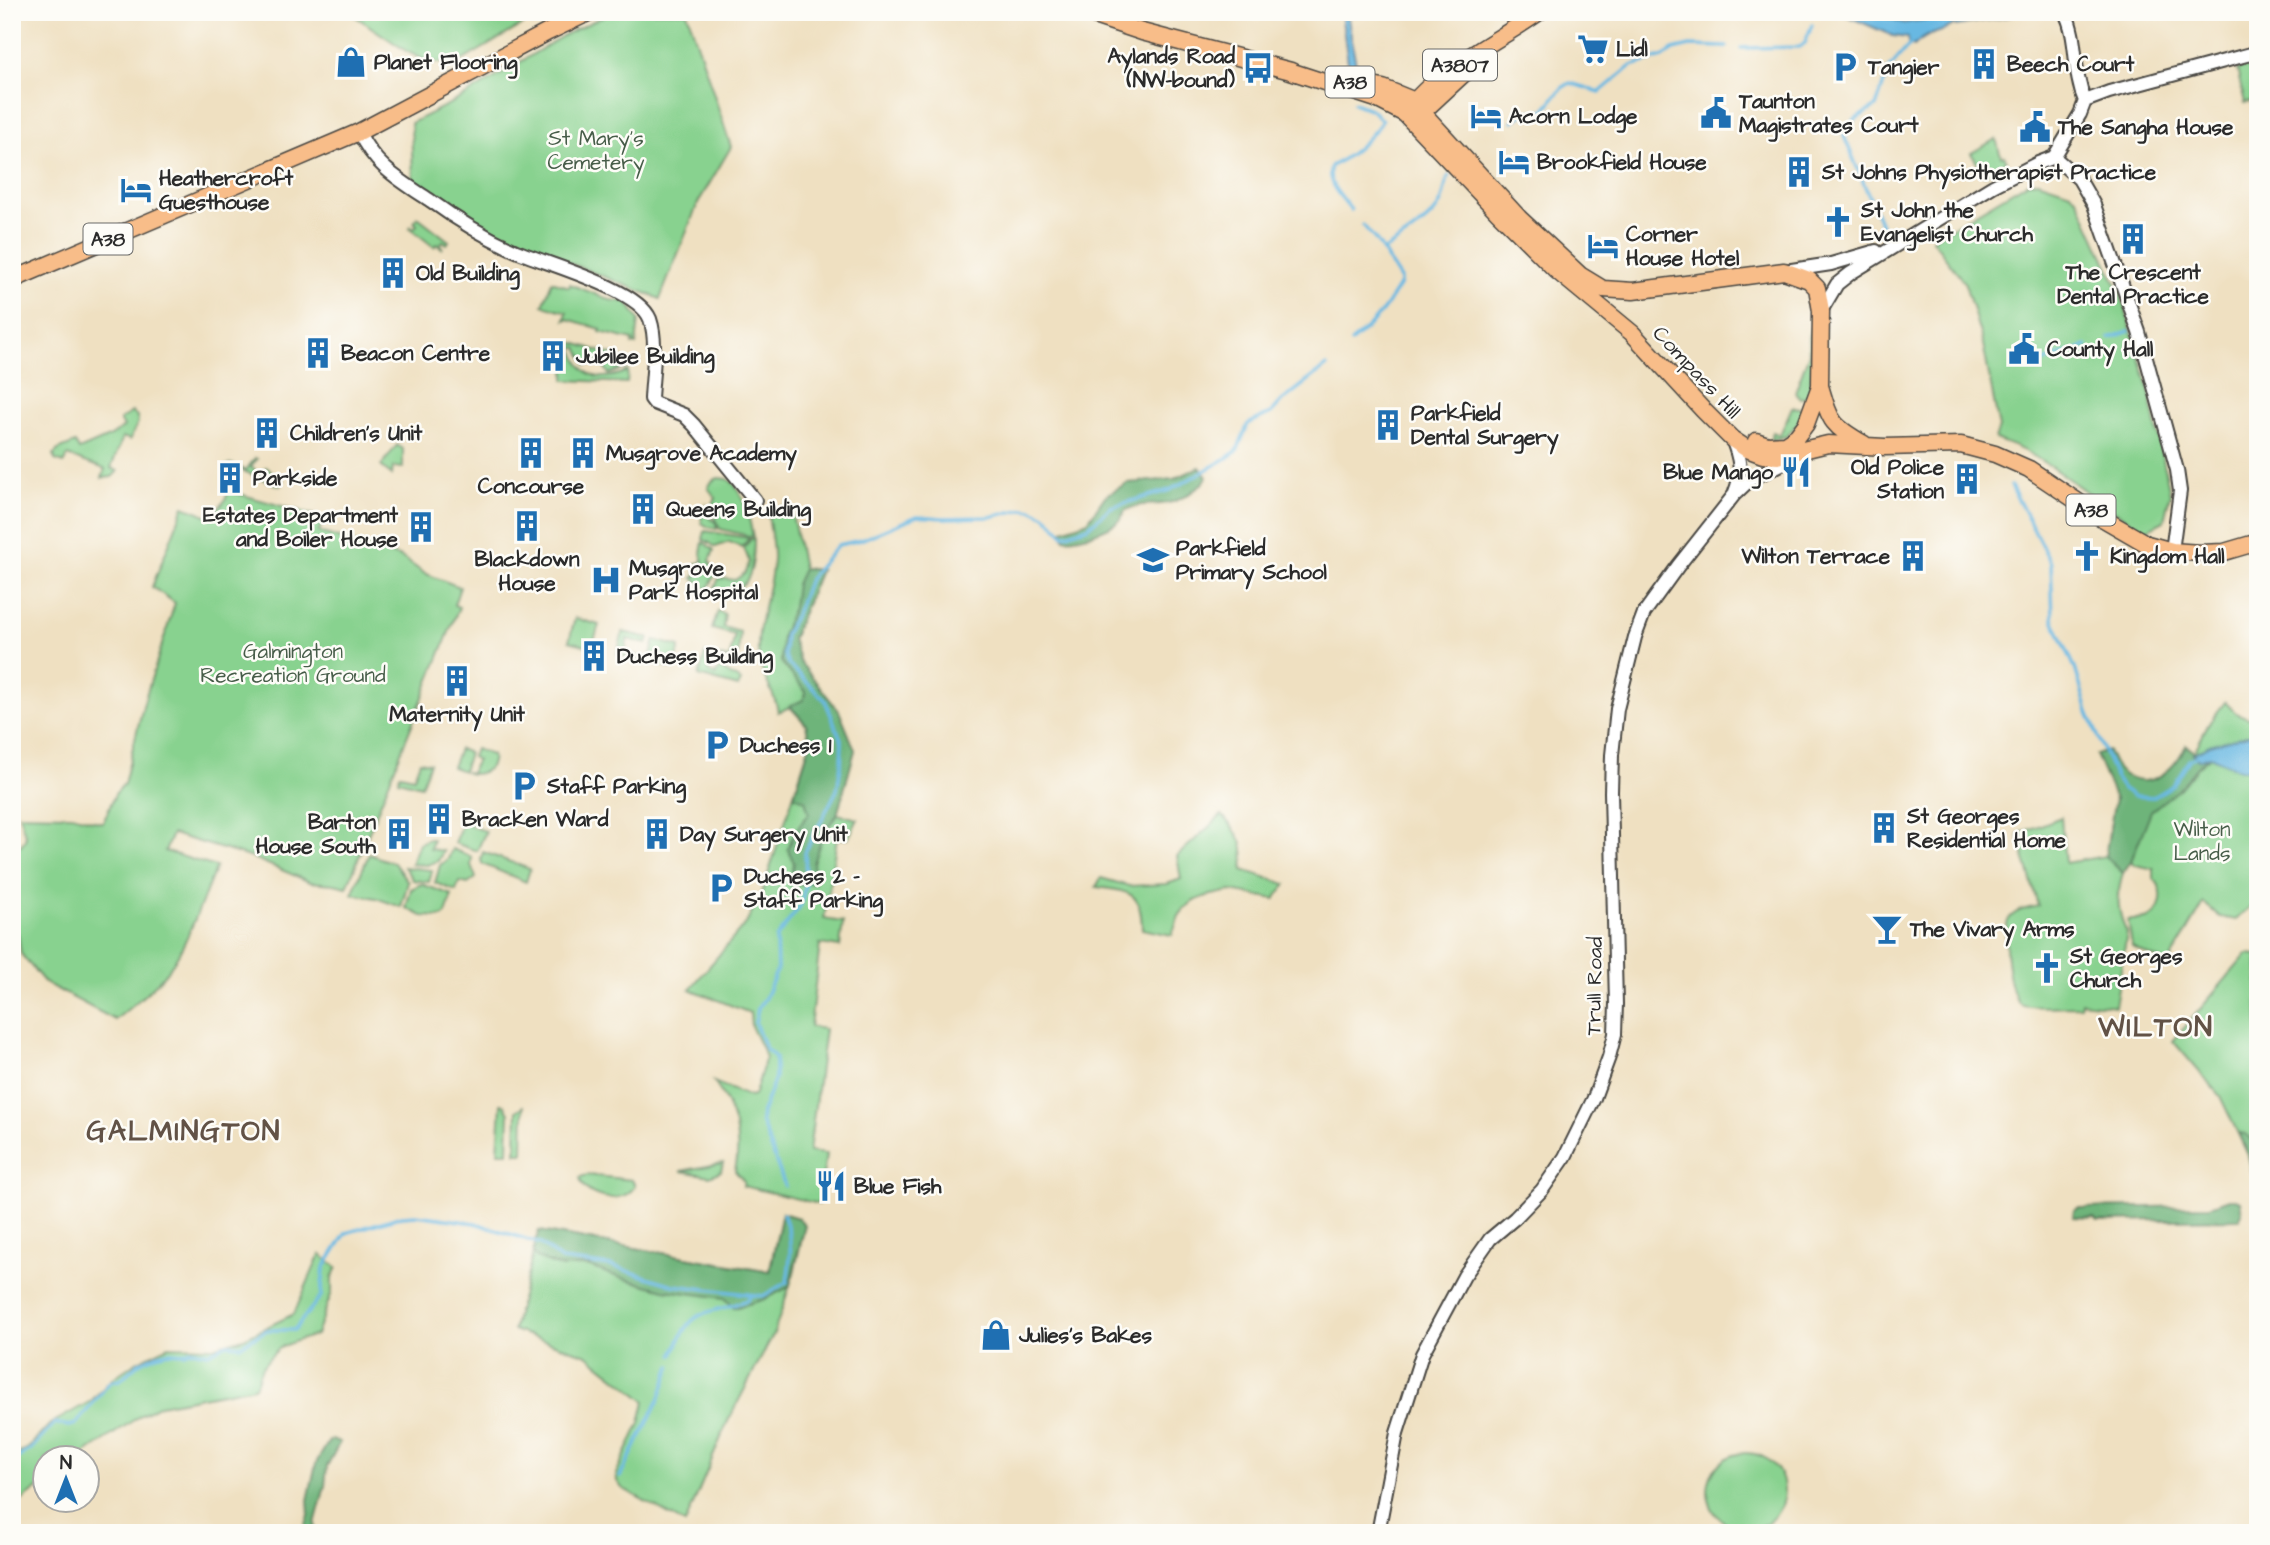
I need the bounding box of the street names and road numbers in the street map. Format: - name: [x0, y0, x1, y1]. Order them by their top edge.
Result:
- road number: A3807: [1423, 50, 1497, 80]
- road number: A38: [1326, 66, 1374, 97]
- road number: A38: [84, 224, 132, 255]
- street label: Compass Hill: [1645, 320, 1747, 426]
- road number: A38: [2066, 495, 2116, 526]
- street label: Trull Road: [1579, 936, 1610, 1036]

